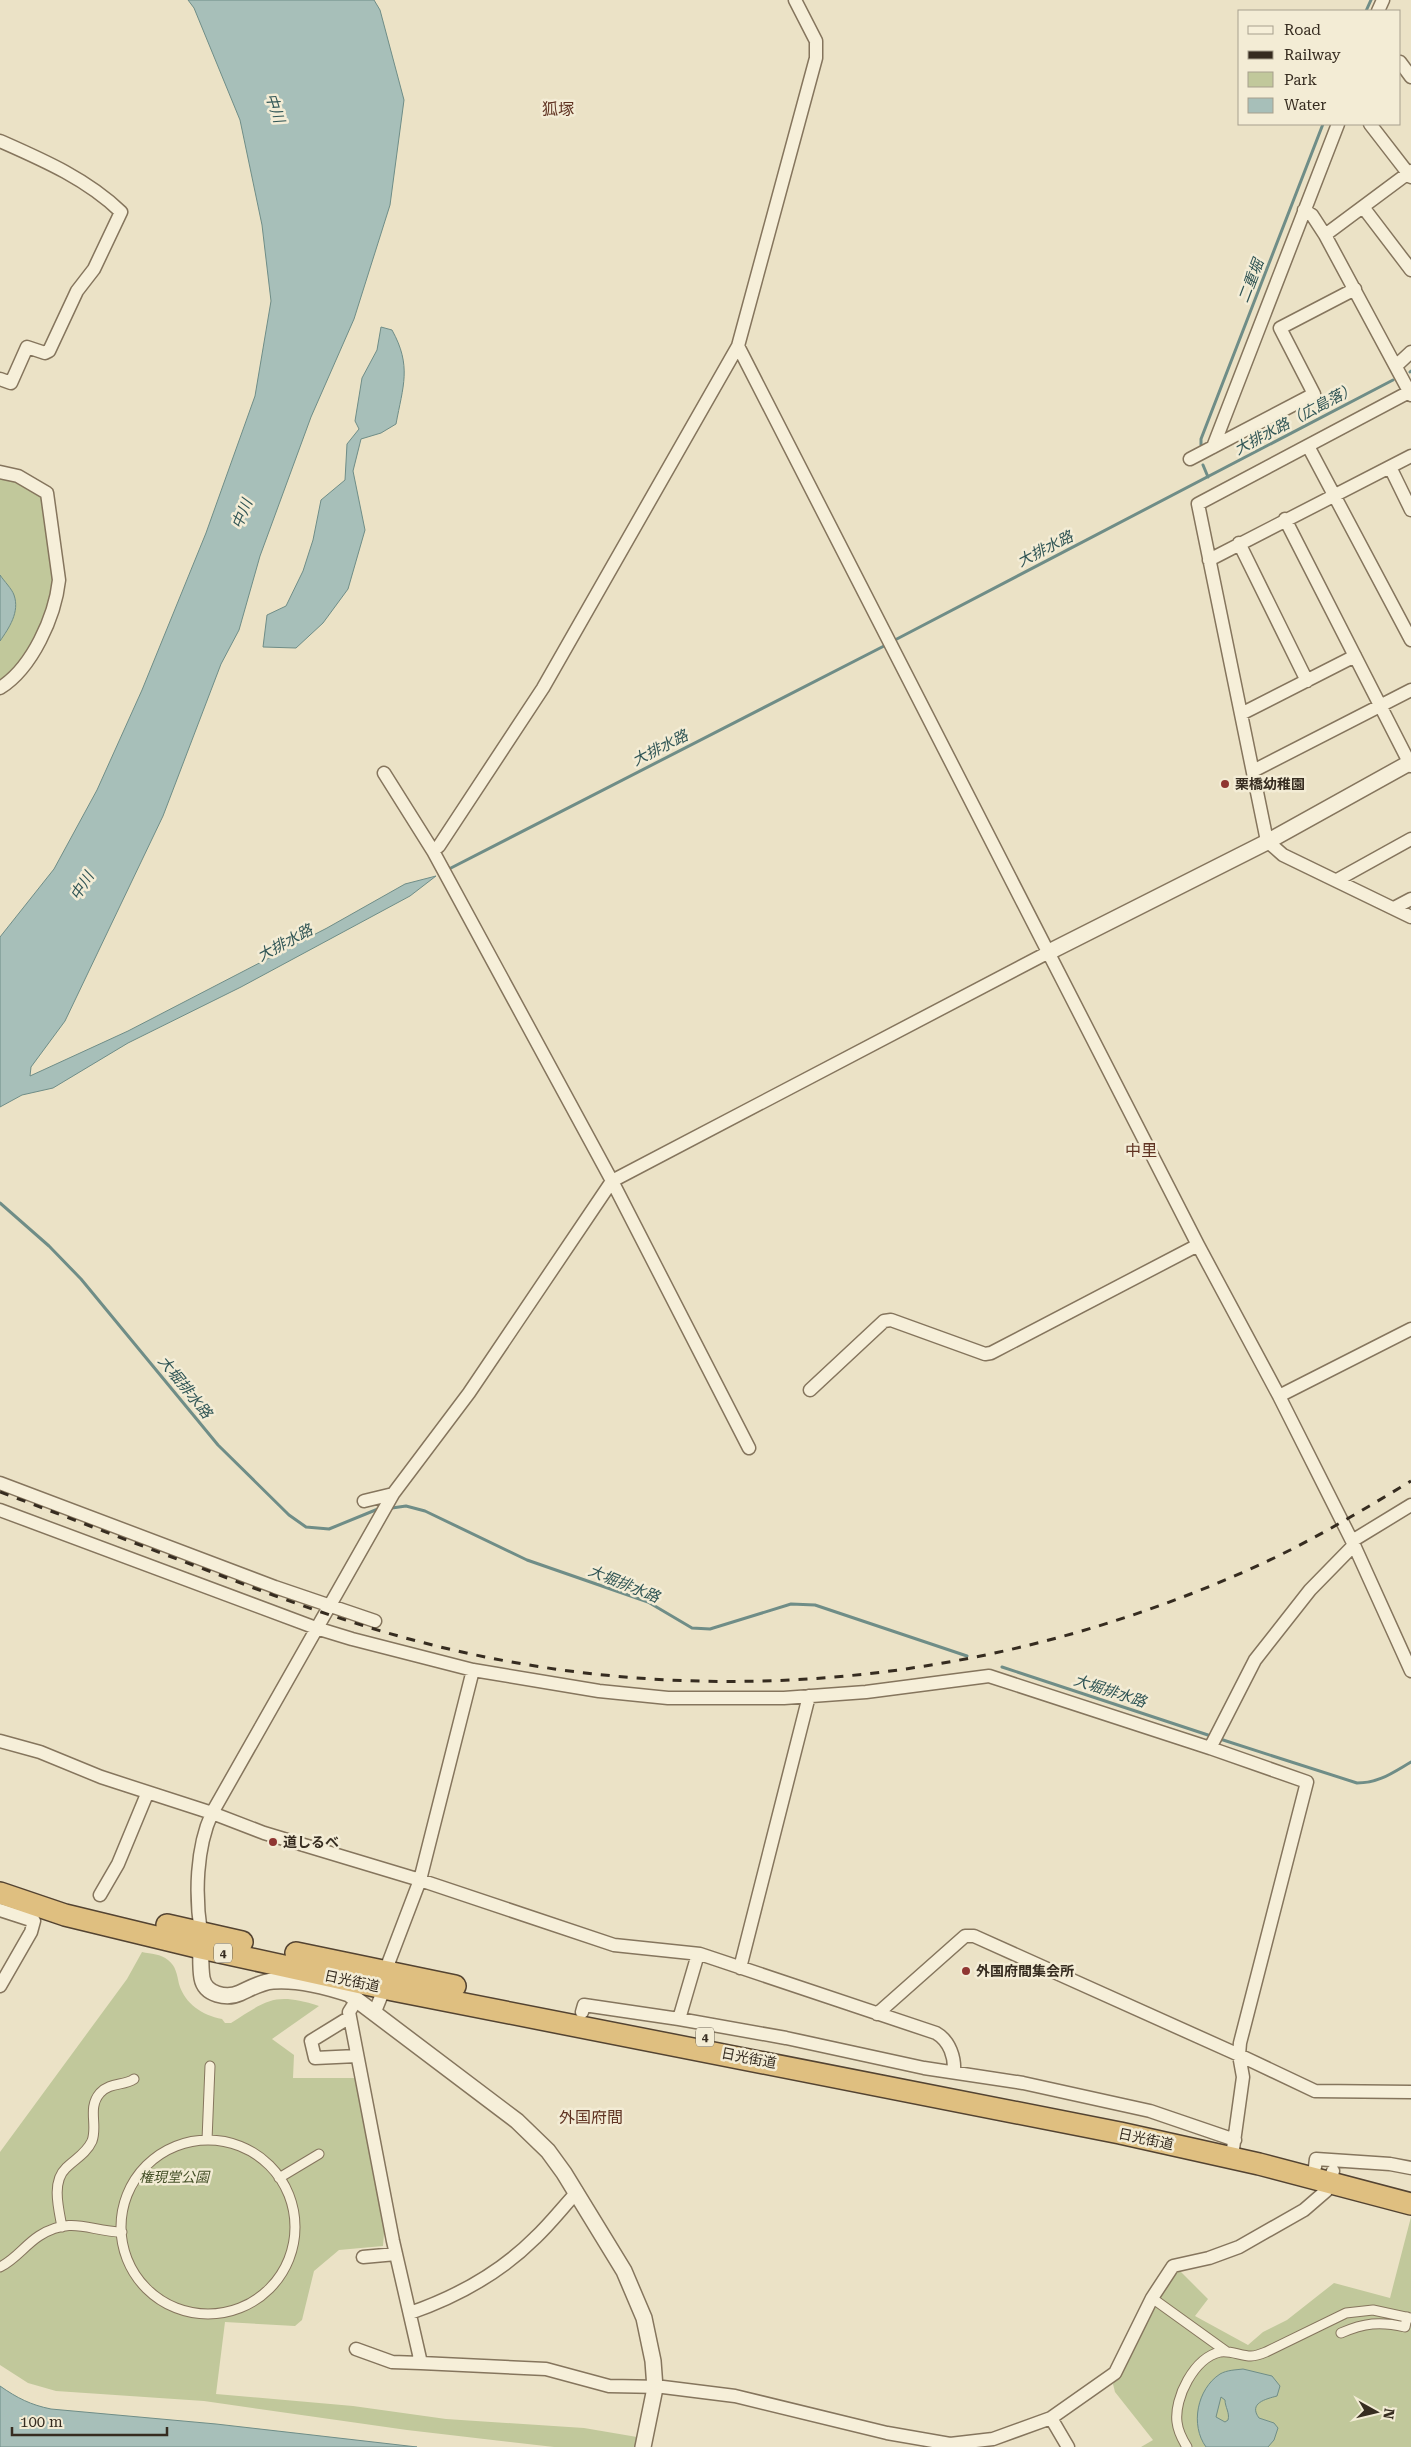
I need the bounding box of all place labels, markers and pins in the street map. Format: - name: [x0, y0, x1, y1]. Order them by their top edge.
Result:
- place label: 栗橋幼稚園: [1235, 776, 1305, 792]
- marker: 栗橋幼稚園: [1219, 778, 1231, 790]
- place label: 道しるべ: [283, 1834, 339, 1850]
- marker: 道しるべ: [267, 1836, 279, 1848]
- place label: 外国府間集会所: [976, 1963, 1074, 1979]
- marker: 外国府間集会所: [960, 1965, 972, 1977]

